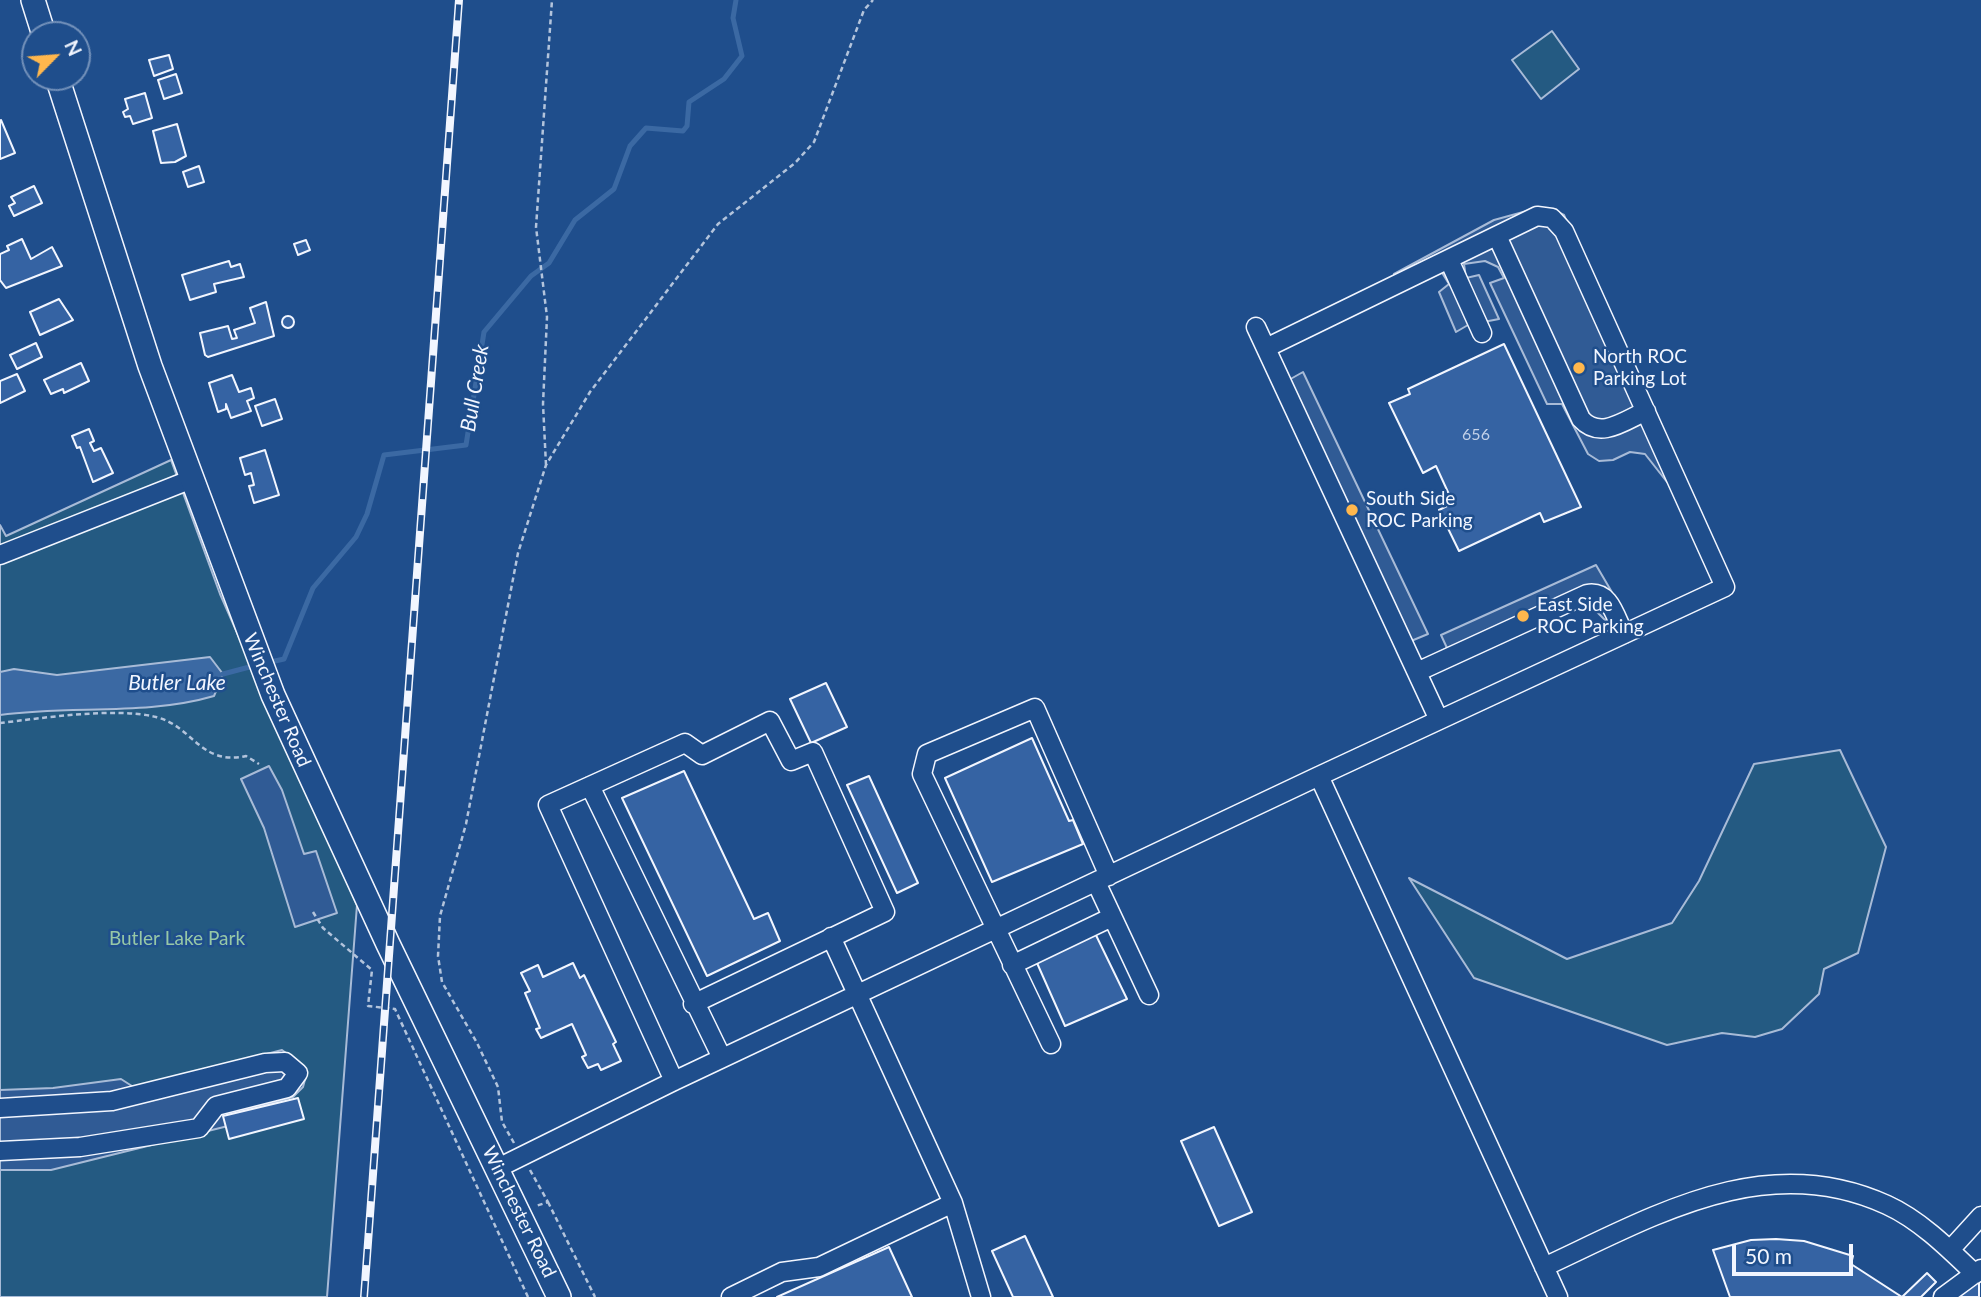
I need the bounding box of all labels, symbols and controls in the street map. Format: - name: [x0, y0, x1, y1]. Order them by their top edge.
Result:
- north arrow: [21, 21, 91, 91]
- text: N: [60, 36, 87, 59]
- water label: Bull Creek: [456, 343, 494, 433]
- place label: North ROC Parking Lot: [1593, 346, 1687, 390]
- marker: North ROC Parking Lot: [1571, 360, 1587, 376]
- house number: 656: [1462, 425, 1490, 445]
- place label: South Side ROC Parking: [1366, 488, 1473, 532]
- marker: South Side ROC Parking: [1344, 502, 1360, 518]
- place label: East Side ROC Parking: [1537, 594, 1644, 638]
- marker: East Side ROC Parking: [1515, 608, 1531, 624]
- street label: Winchester Road: [238, 630, 316, 770]
- water label: Butler Lake: [128, 670, 226, 696]
- park label: Butler Lake Park: [109, 928, 245, 950]
- street label: Winchester Road: [477, 1143, 561, 1281]
- scale bar: [1736, 1230, 1857, 1274]
- text: 50 m: [1745, 1243, 1792, 1268]

